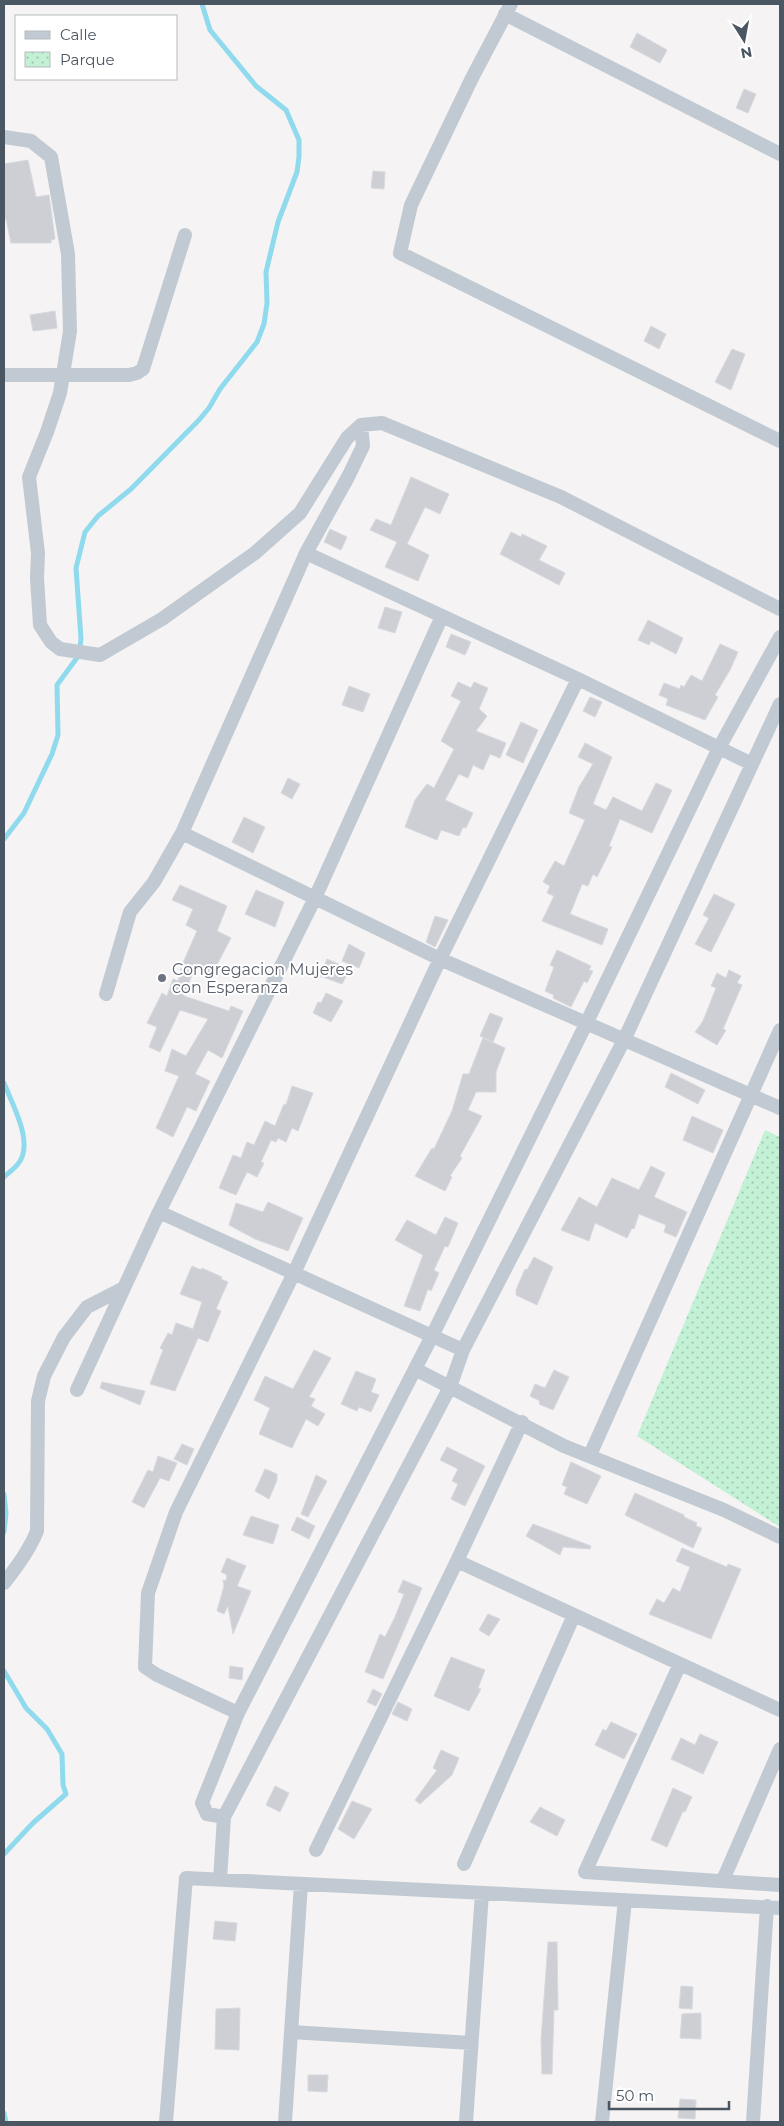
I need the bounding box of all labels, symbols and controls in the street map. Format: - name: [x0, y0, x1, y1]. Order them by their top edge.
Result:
- legend: [15, 15, 178, 80]
- north arrow: [719, 15, 769, 65]
- text: Calle: [60, 25, 97, 44]
- text: N: [739, 43, 754, 63]
- text: Parque: [60, 50, 115, 69]
- place label: Congregacion Mujeres con Esperanza: [172, 960, 353, 997]
- marker: Congregacion Mujeres con Esperanza: [156, 972, 168, 984]
- scale bar: [609, 2078, 729, 2110]
- text: 50 m: [616, 2086, 654, 2105]

